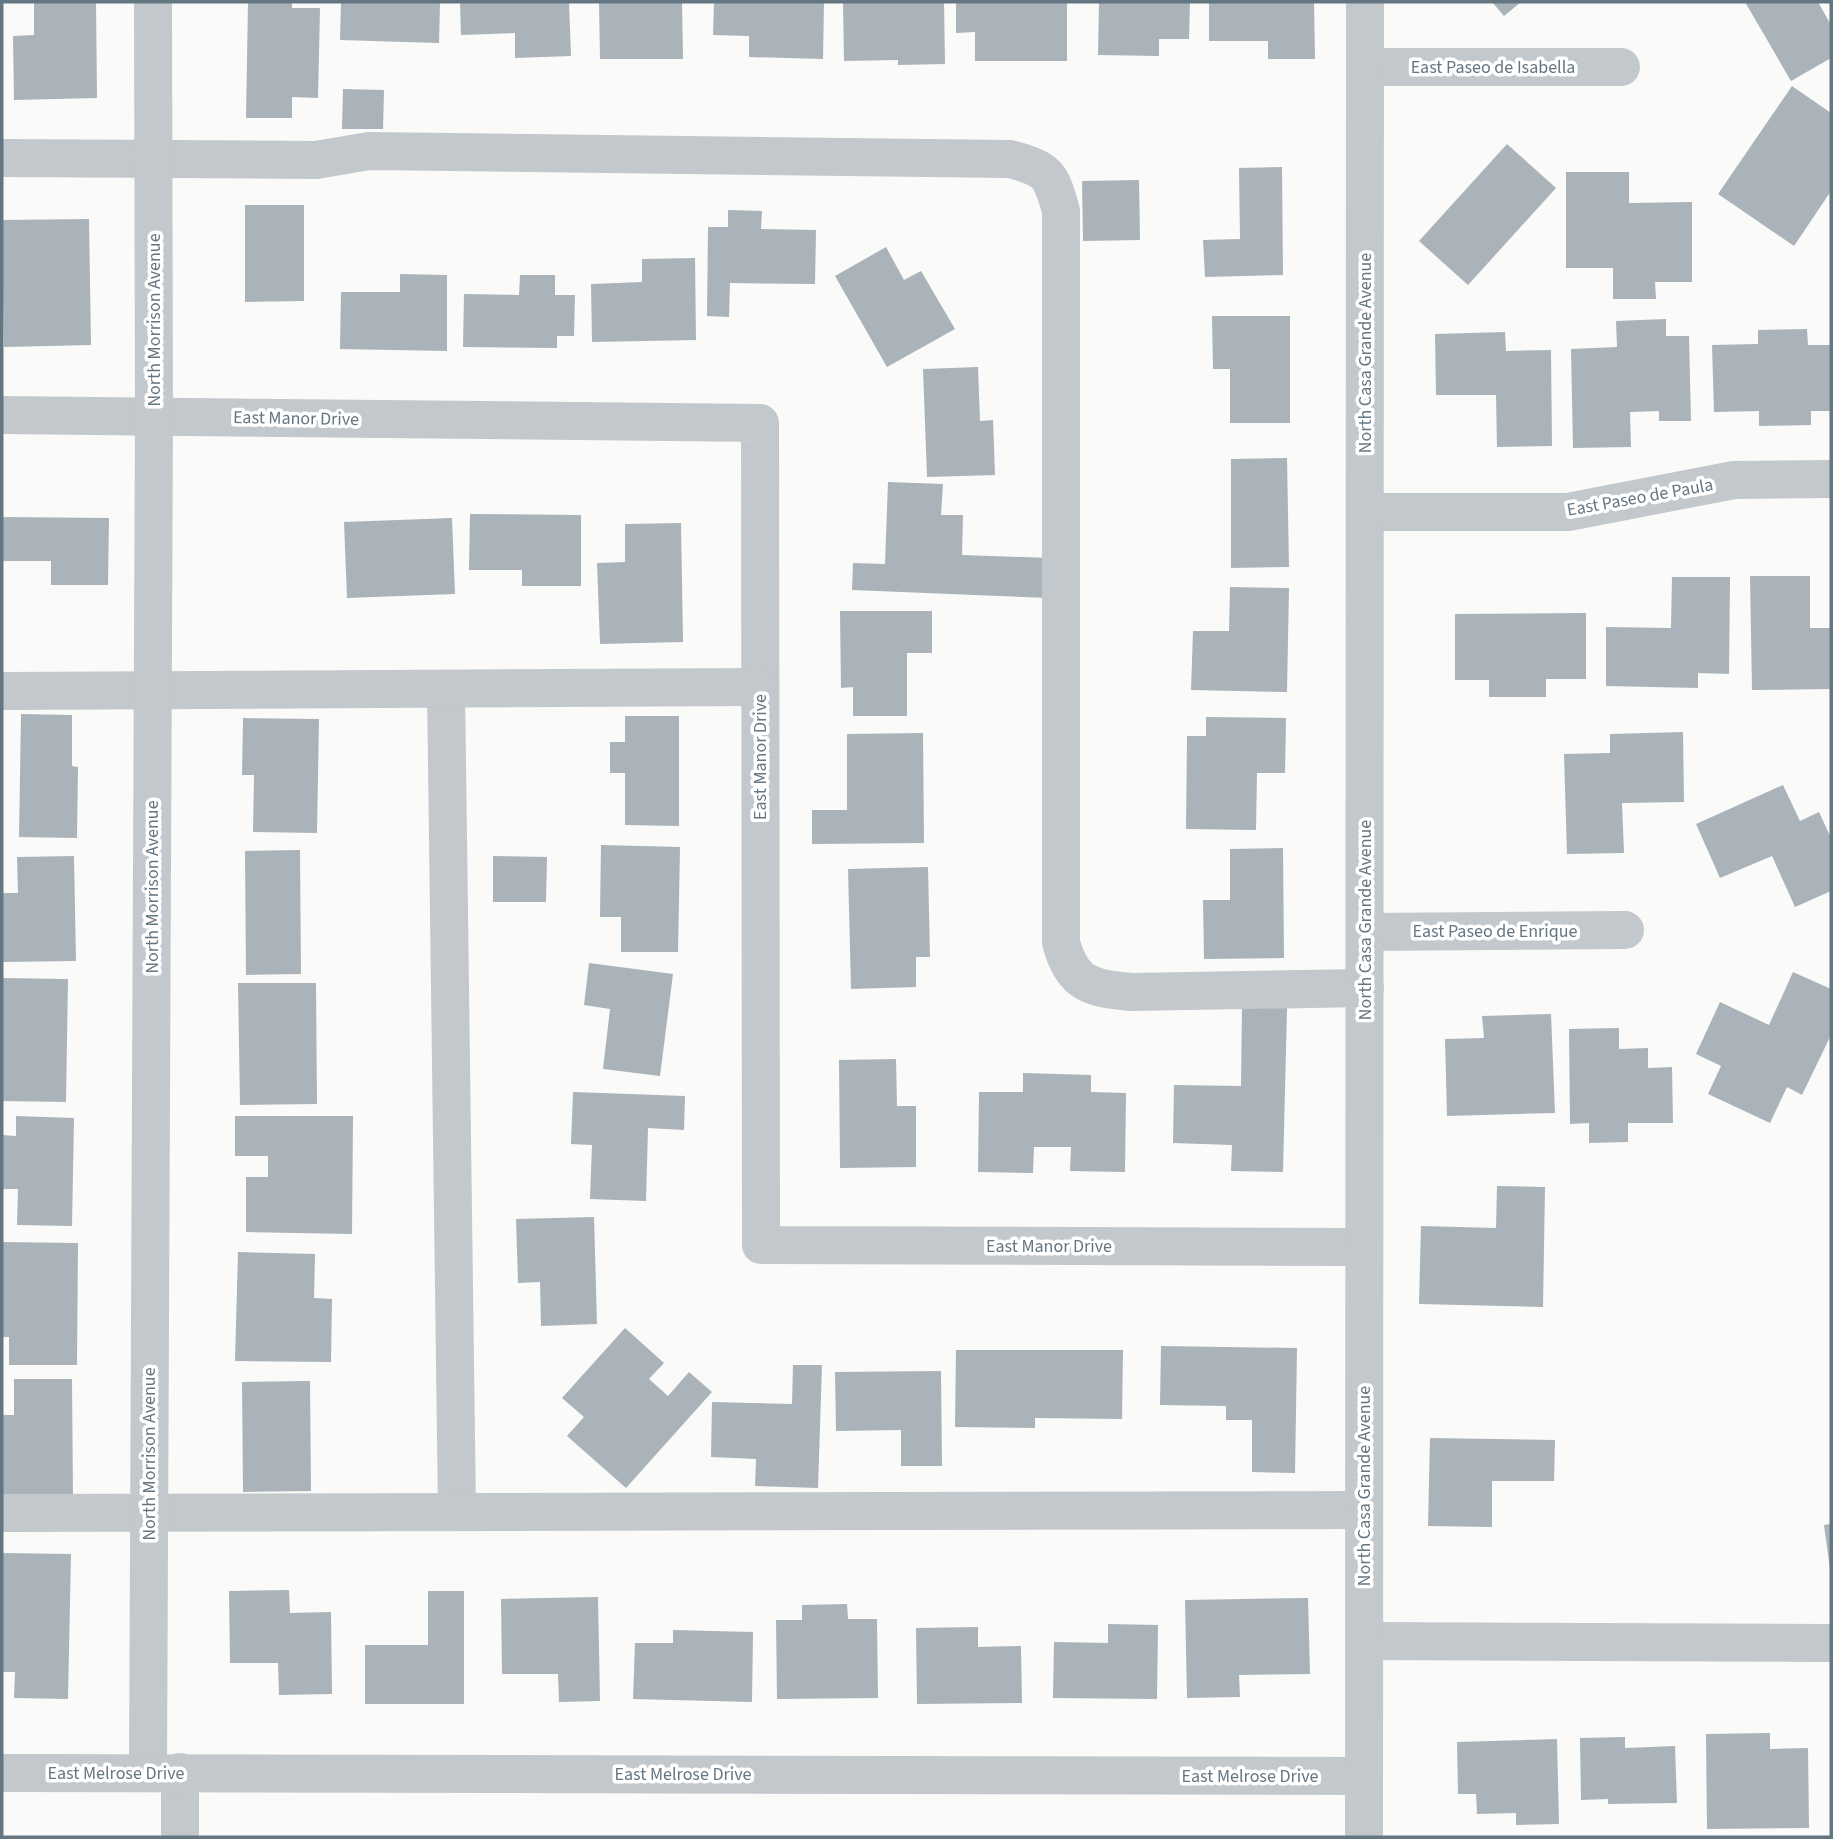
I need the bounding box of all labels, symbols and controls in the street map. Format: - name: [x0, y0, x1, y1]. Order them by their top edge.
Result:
- street label: East Paseo de Isabella: [1411, 55, 1575, 80]
- street label: North Morrison Avenue: [142, 233, 167, 407]
- street label: North Casa Grande Avenue: [1353, 253, 1378, 453]
- street label: East Manor Drive: [233, 405, 359, 432]
- street label: East Paseo de Paula: [1565, 472, 1715, 523]
- street label: East Manor Drive: [748, 694, 773, 820]
- street label: North Morrison Avenue: [140, 800, 165, 974]
- street label: North Casa Grande Avenue: [1353, 820, 1378, 1020]
- street label: East Paseo de Enrique: [1413, 919, 1578, 944]
- street label: East Manor Drive: [986, 1234, 1112, 1259]
- street label: North Morrison Avenue: [137, 1367, 162, 1541]
- street label: North Casa Grande Avenue: [1352, 1386, 1377, 1586]
- street label: East Melrose Drive: [48, 1761, 185, 1786]
- street label: East Melrose Drive: [615, 1762, 752, 1787]
- street label: East Melrose Drive: [1182, 1764, 1319, 1789]

